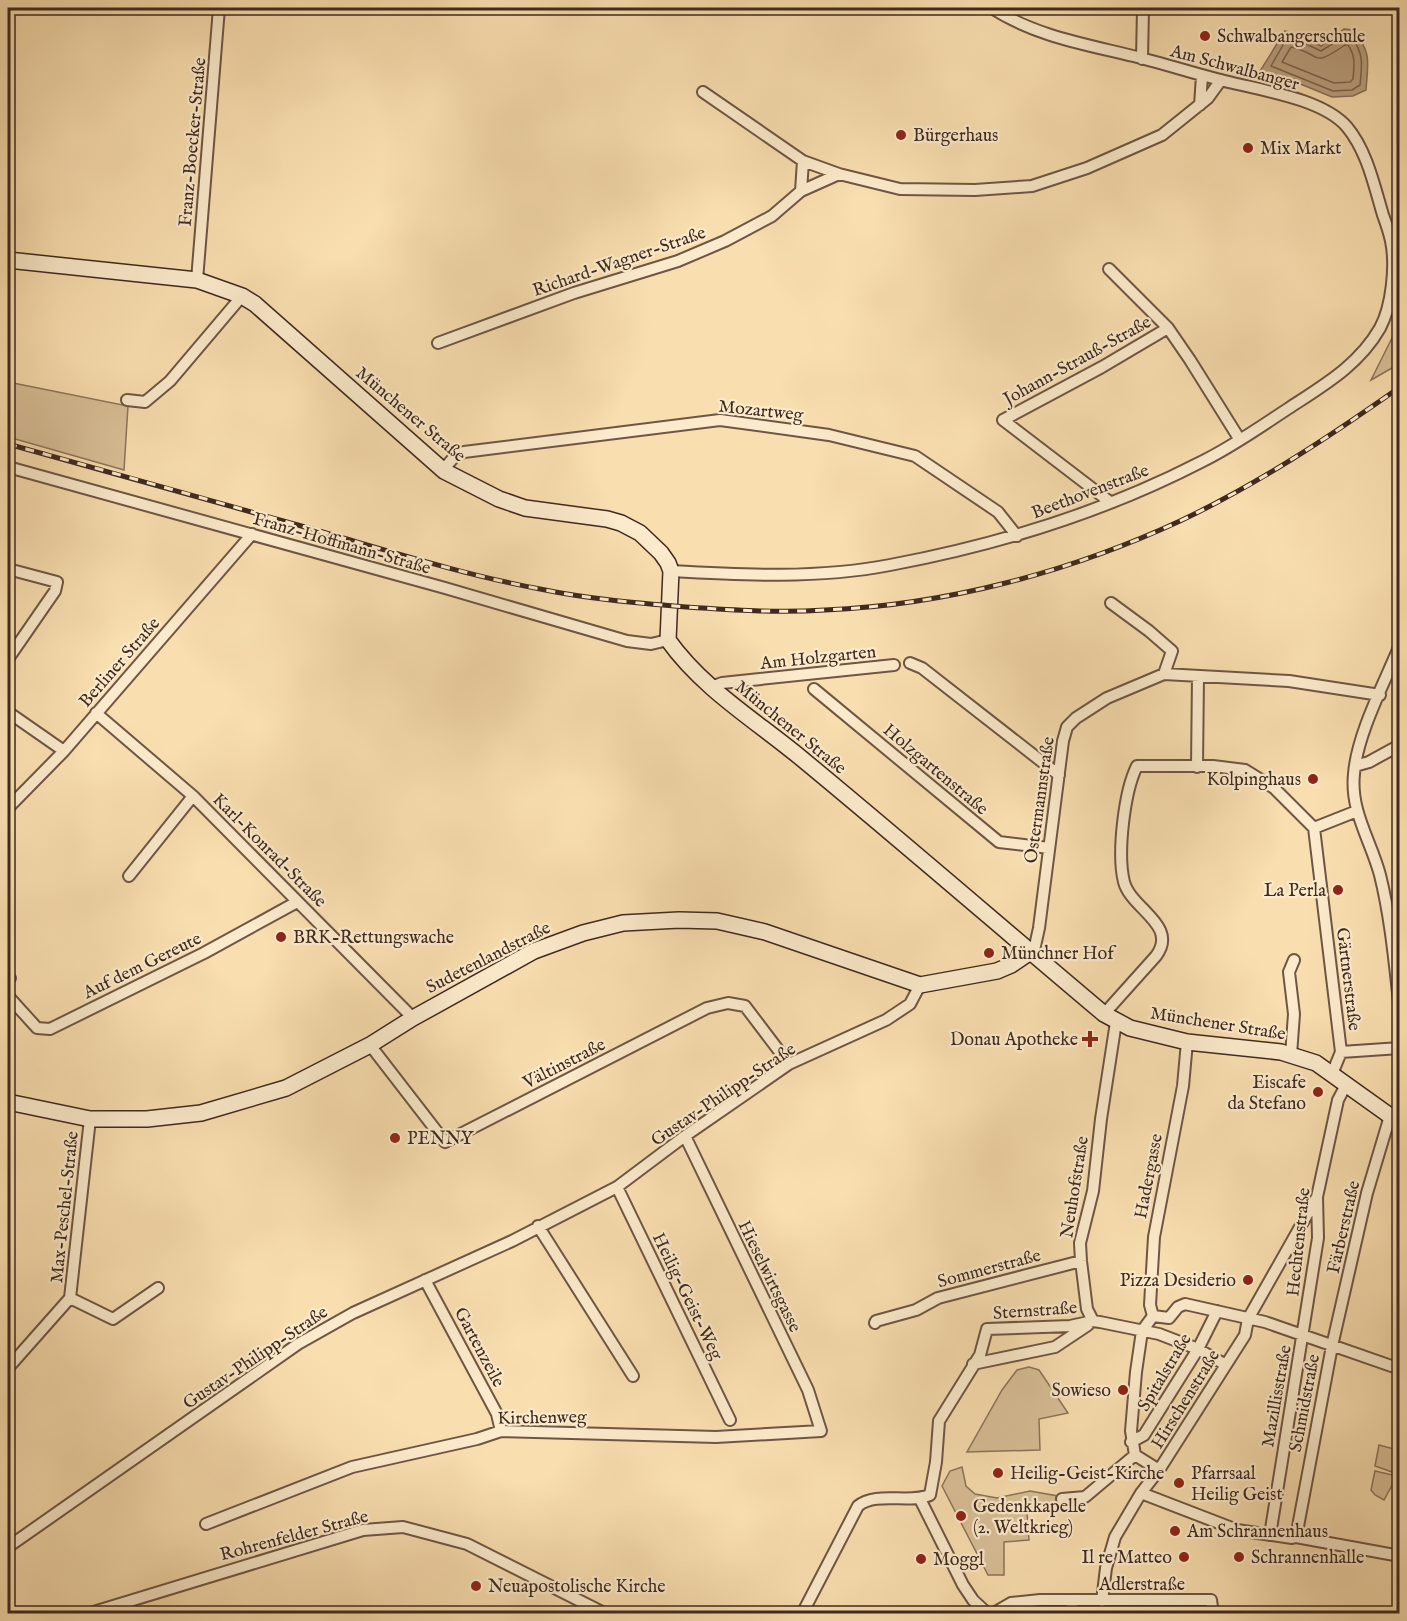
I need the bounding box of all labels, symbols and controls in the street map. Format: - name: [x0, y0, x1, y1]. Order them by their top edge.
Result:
- place label: Schwalbangerschule: [1217, 26, 1365, 49]
- marker: Schwalbangerschule: [1198, 29, 1212, 43]
- street label: Am Schwalbanger: [1167, 40, 1302, 97]
- street label: Franz-Boecker-Straße: [175, 57, 212, 228]
- place label: Bürgerhaus: [913, 125, 998, 148]
- marker: Bürgerhaus: [894, 128, 908, 142]
- place label: Mix Markt: [1260, 138, 1342, 161]
- marker: Mix Markt: [1241, 141, 1255, 155]
- street label: Richard-Wagner-Straße: [530, 222, 709, 303]
- street label: Johann-Strauß-Straße: [998, 311, 1156, 412]
- street label: Münchener Straße: [350, 362, 470, 468]
- street label: Mozartweg: [717, 396, 805, 427]
- street label: Beethovenstraße: [1029, 459, 1152, 525]
- street label: Franz-Hoffmann-Straße: [250, 508, 433, 581]
- street label: Berliner Straße: [75, 613, 166, 713]
- street label: Am Holzgarten: [758, 641, 878, 676]
- street label: Münchener Straße: [730, 676, 850, 780]
- street label: Holzgartenstraße: [878, 719, 992, 821]
- street label: Ostermannstraße: [1020, 735, 1061, 865]
- place label: Kolpinghaus: [1207, 769, 1301, 792]
- marker: Kolpinghaus: [1306, 772, 1320, 786]
- street label: Karl-Konrad-Straße: [207, 789, 331, 913]
- place label: La Perla: [1264, 880, 1326, 903]
- marker: La Perla: [1331, 883, 1345, 897]
- street label: Sudetenlandstraße: [423, 917, 555, 1000]
- street label: Gärtnerstraße: [1330, 926, 1365, 1032]
- place label: BRK-Rettungswache: [293, 927, 454, 950]
- street label: Auf dem Gereute: [79, 928, 206, 1005]
- marker: BRK-Rettungswache: [274, 930, 288, 944]
- place label: Münchner Hof: [1001, 943, 1117, 966]
- marker: Münchner Hof: [982, 946, 996, 960]
- street label: Münchener Straße: [1148, 1002, 1287, 1047]
- place label: Donau Apotheke: [950, 1029, 1078, 1052]
- marker: Donau Apotheke: [1083, 1032, 1097, 1046]
- street label: Vältinstraße: [519, 1034, 610, 1095]
- street label: Gustav-Philipp-Straße: [647, 1038, 801, 1152]
- place label: Eiscafe da Stefano: [1227, 1072, 1306, 1116]
- marker: Eiscafe da Stefano: [1311, 1085, 1325, 1099]
- place label: PENNY: [407, 1128, 474, 1151]
- street label: Max-Peschel-Straße: [46, 1130, 85, 1284]
- marker: PENNY: [388, 1131, 402, 1145]
- street label: Hadergasse: [1130, 1132, 1169, 1221]
- street label: Neuhofstraße: [1056, 1135, 1095, 1240]
- street label: Färberstraße: [1323, 1179, 1366, 1276]
- street label: Hechtenstraße: [1282, 1187, 1317, 1298]
- street label: Hieselwirtsgasse: [732, 1217, 806, 1336]
- street label: Heilig-Geist-Weg: [646, 1229, 727, 1364]
- street label: Sommerstraße: [935, 1245, 1044, 1294]
- place label: Pizza Desiderio: [1120, 1270, 1236, 1293]
- marker: Pizza Desiderio: [1241, 1273, 1255, 1287]
- street label: Sternstraße: [992, 1297, 1078, 1326]
- street label: Gustav-Philipp-Straße: [179, 1301, 333, 1415]
- street label: Gartenzeile: [448, 1304, 509, 1392]
- street label: Spitalstraße: [1133, 1330, 1198, 1416]
- street label: Mazillisstraße: [1257, 1343, 1298, 1449]
- street label: Hirschenstraße: [1147, 1346, 1226, 1454]
- street label: Schmidstraße: [1285, 1352, 1326, 1454]
- place label: Sowieso: [1051, 1380, 1111, 1403]
- marker: Sowieso: [1116, 1383, 1130, 1397]
- street label: Kirchenweg: [497, 1406, 587, 1431]
- place label: Heilig-Geist-Kirche: [1010, 1463, 1164, 1486]
- place label: Pfarrsaal Heilig Geist: [1191, 1463, 1283, 1507]
- marker: Heilig-Geist-Kirche: [991, 1466, 1005, 1480]
- marker: Pfarrsaal Heilig Geist: [1172, 1476, 1186, 1490]
- place label: Gedenkkapelle (2. Weltkrieg): [973, 1496, 1086, 1540]
- street label: Rohrenfelder Straße: [218, 1506, 371, 1567]
- marker: Gedenkkapelle (2. Weltkrieg): [954, 1509, 968, 1523]
- place label: Am Schrannenhaus: [1186, 1521, 1328, 1544]
- marker: Am Schrannenhaus: [1168, 1524, 1182, 1538]
- place label: Il re Matteo: [1082, 1547, 1172, 1570]
- place label: Schrannenhalle: [1251, 1547, 1364, 1570]
- place label: Moggl: [933, 1549, 984, 1572]
- marker: Il re Matteo: [1177, 1550, 1191, 1564]
- marker: Schrannenhalle: [1232, 1550, 1246, 1564]
- marker: Moggl: [914, 1552, 928, 1566]
- street label: Adlerstraße: [1098, 1574, 1185, 1597]
- place label: Neuapostolische Kirche: [488, 1576, 666, 1599]
- marker: Neuapostolische Kirche: [469, 1579, 483, 1593]

